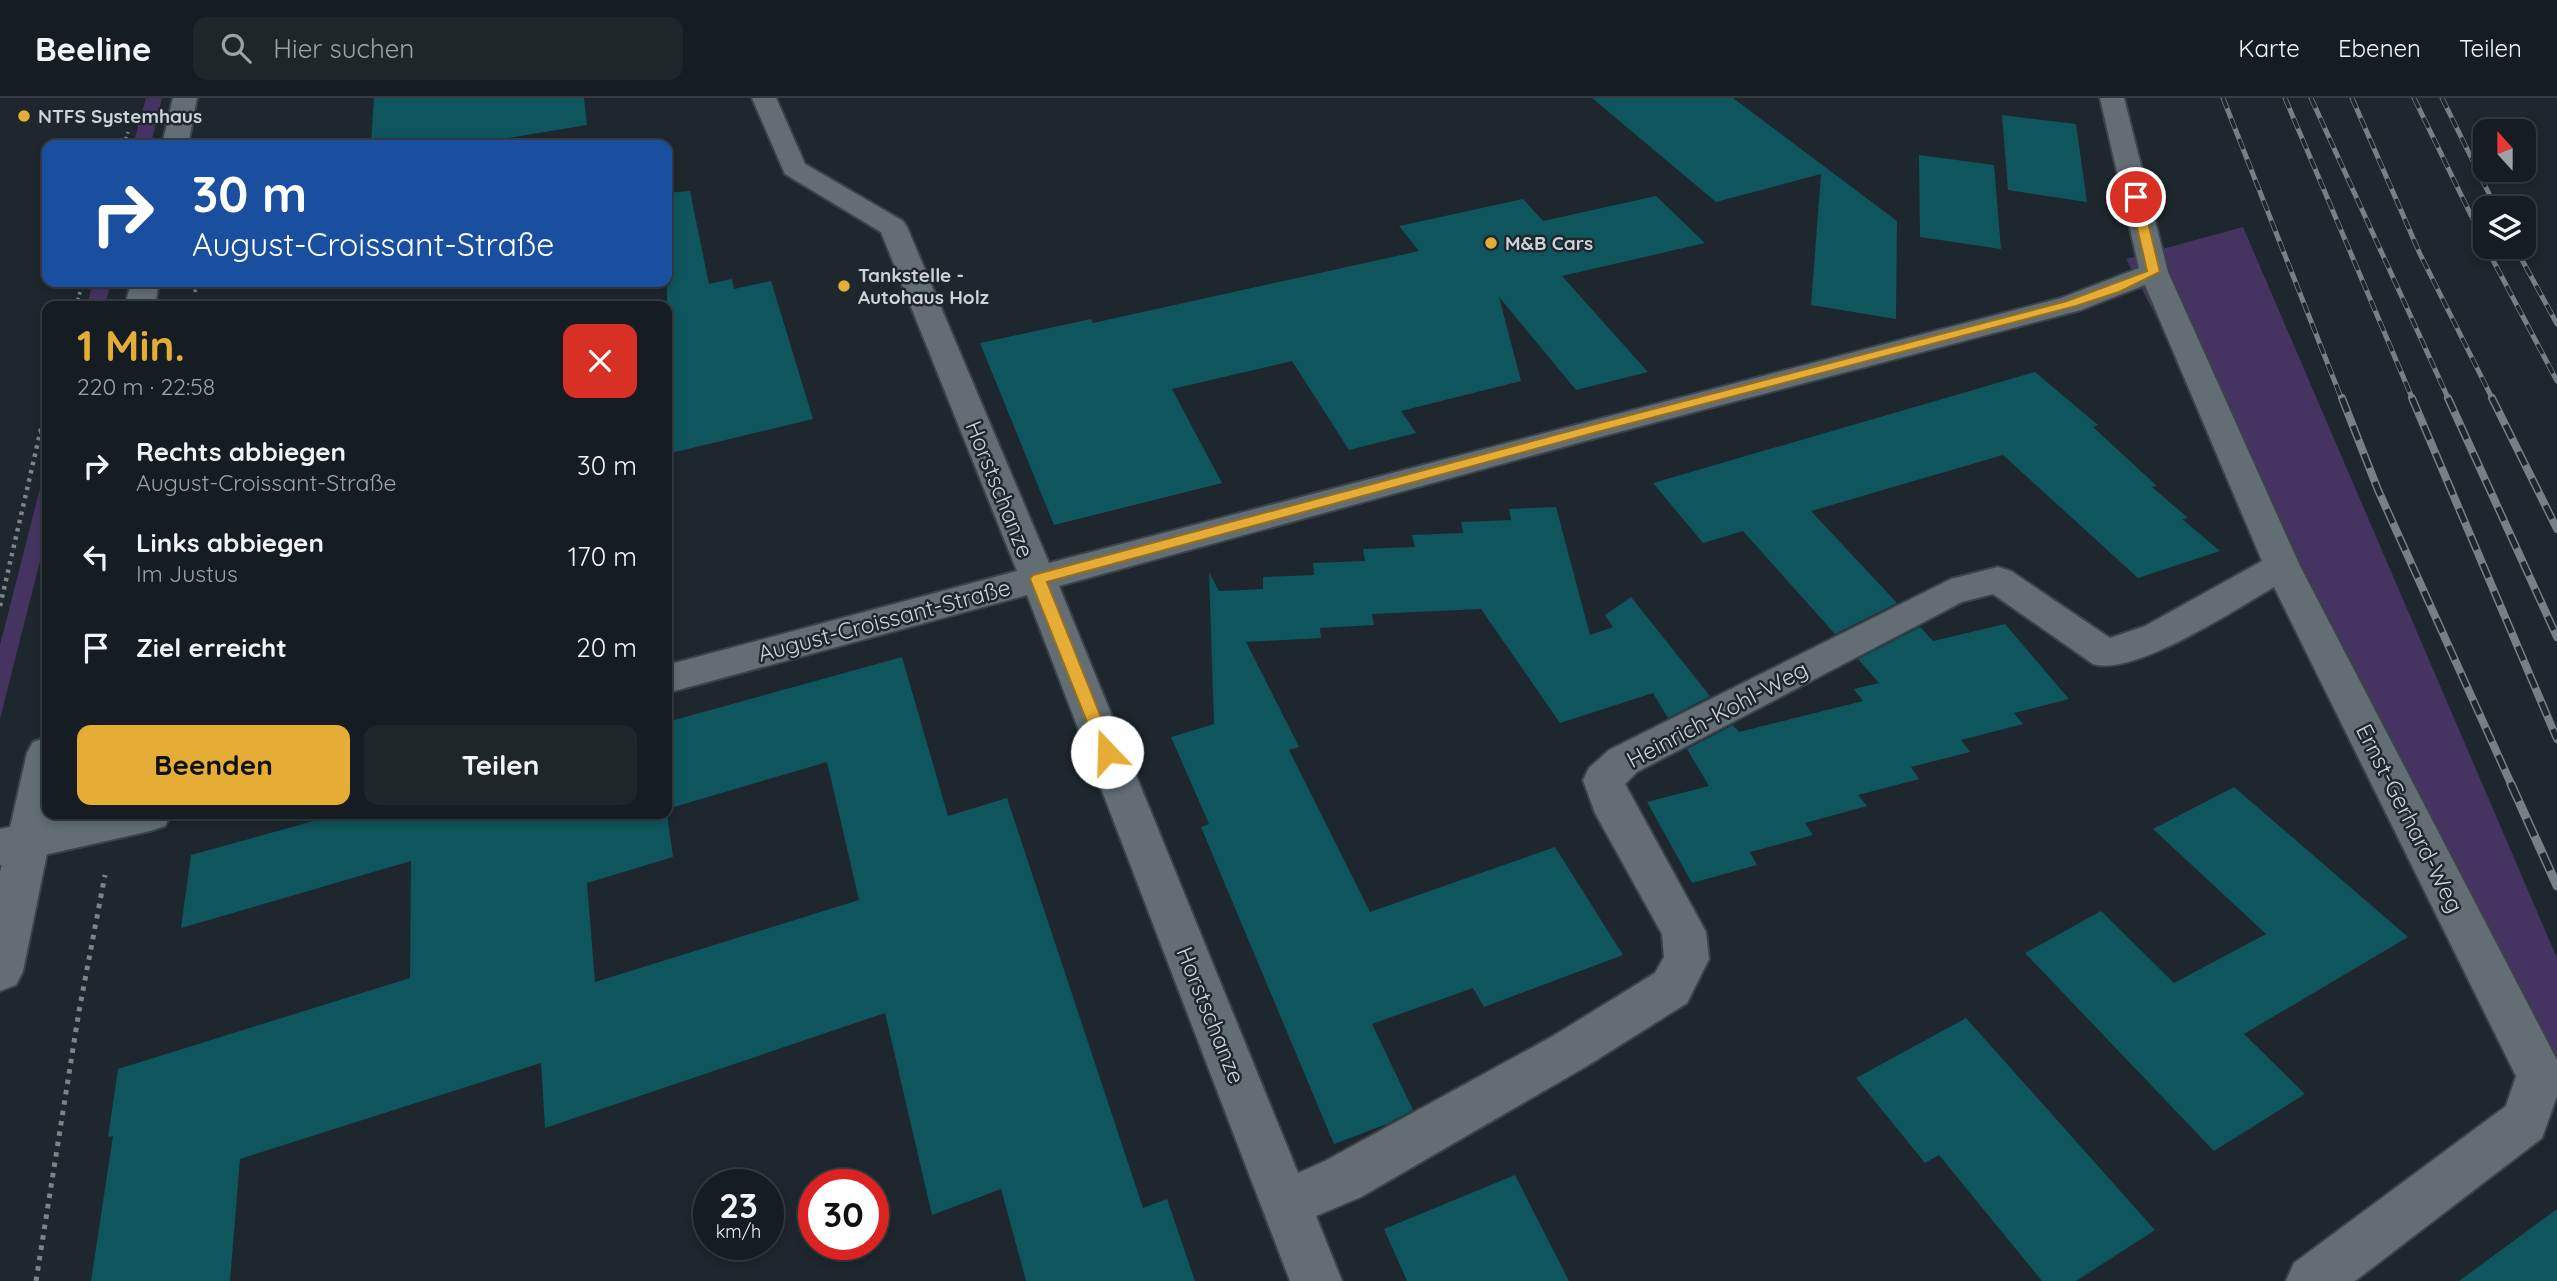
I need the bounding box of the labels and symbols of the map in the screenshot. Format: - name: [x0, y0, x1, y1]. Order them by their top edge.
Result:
- place label: NTFS Systemhaus: [38, 104, 202, 128]
- marker: NTFS Systemhaus: [16, 108, 32, 124]
- north arrow: [2473, 119, 2536, 182]
- pin: [2106, 167, 2166, 227]
- place label: M&B Cars: [1505, 231, 1593, 255]
- marker: M&B Cars: [1483, 235, 1499, 251]
- place label: Tankstelle - Autohaus Holz: [858, 263, 989, 309]
- marker: Tankstelle - Autohaus Holz: [836, 278, 852, 294]
- street label: Horstschanze: [959, 416, 1041, 562]
- street label: August-Croissant-Straße: [754, 572, 1014, 668]
- street label: Heinrich-Kohl-Weg: [1622, 654, 1812, 774]
- position arrow: [1070, 715, 1144, 789]
- street label: Ernst-Gerhard-Weg: [2350, 719, 2470, 917]
- street label: Horstschanze: [1170, 942, 1252, 1088]
- speed limit sign: 30: [798, 1169, 889, 1260]

